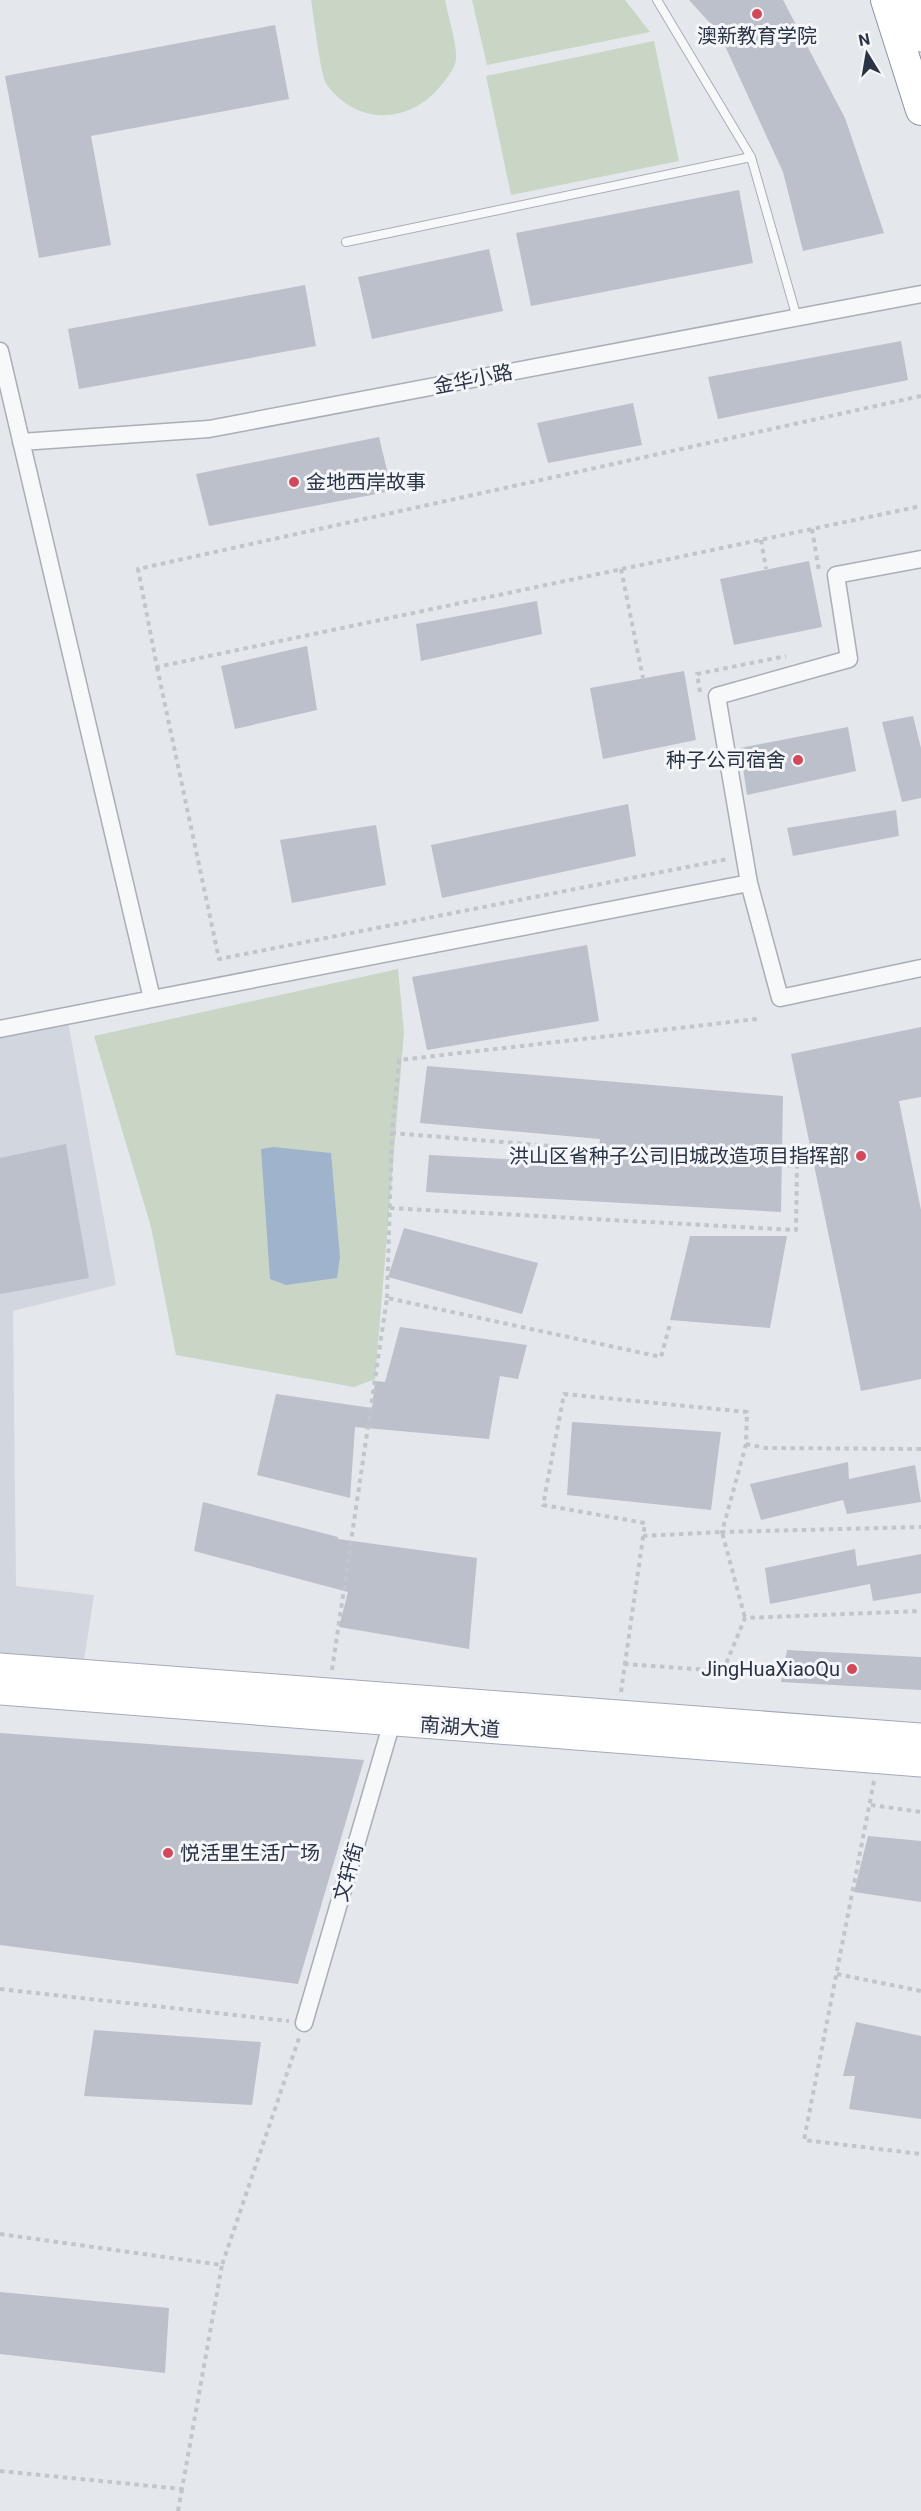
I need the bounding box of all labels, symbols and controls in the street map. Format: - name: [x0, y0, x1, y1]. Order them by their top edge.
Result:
- marker: 澳新教育学院: [750, 7, 764, 21]
- place label: 澳新教育学院: [697, 24, 817, 48]
- north arrow: [837, 24, 897, 84]
- text: N: [857, 29, 872, 50]
- street label: 金华小路: [431, 360, 515, 398]
- place label: 金地西岸故事: [306, 470, 426, 494]
- marker: 金地西岸故事: [287, 475, 301, 489]
- place label: 种子公司宿舍: [666, 748, 786, 772]
- marker: 种子公司宿舍: [791, 753, 805, 767]
- place label: 洪山区省种子公司旧城改造项目指挥部: [509, 1144, 849, 1168]
- marker: 洪山区省种子公司旧城改造项目指挥部: [854, 1149, 868, 1163]
- place label: JingHuaXiaoQu: [701, 1657, 840, 1681]
- marker: JingHuaXiaoQu: [845, 1662, 859, 1676]
- street label: 南湖大道: [419, 1712, 501, 1742]
- street label: 文轩街: [328, 1840, 368, 1904]
- place label: 悦活里生活广场: [180, 1841, 320, 1865]
- marker: 悦活里生活广场: [161, 1846, 175, 1860]

